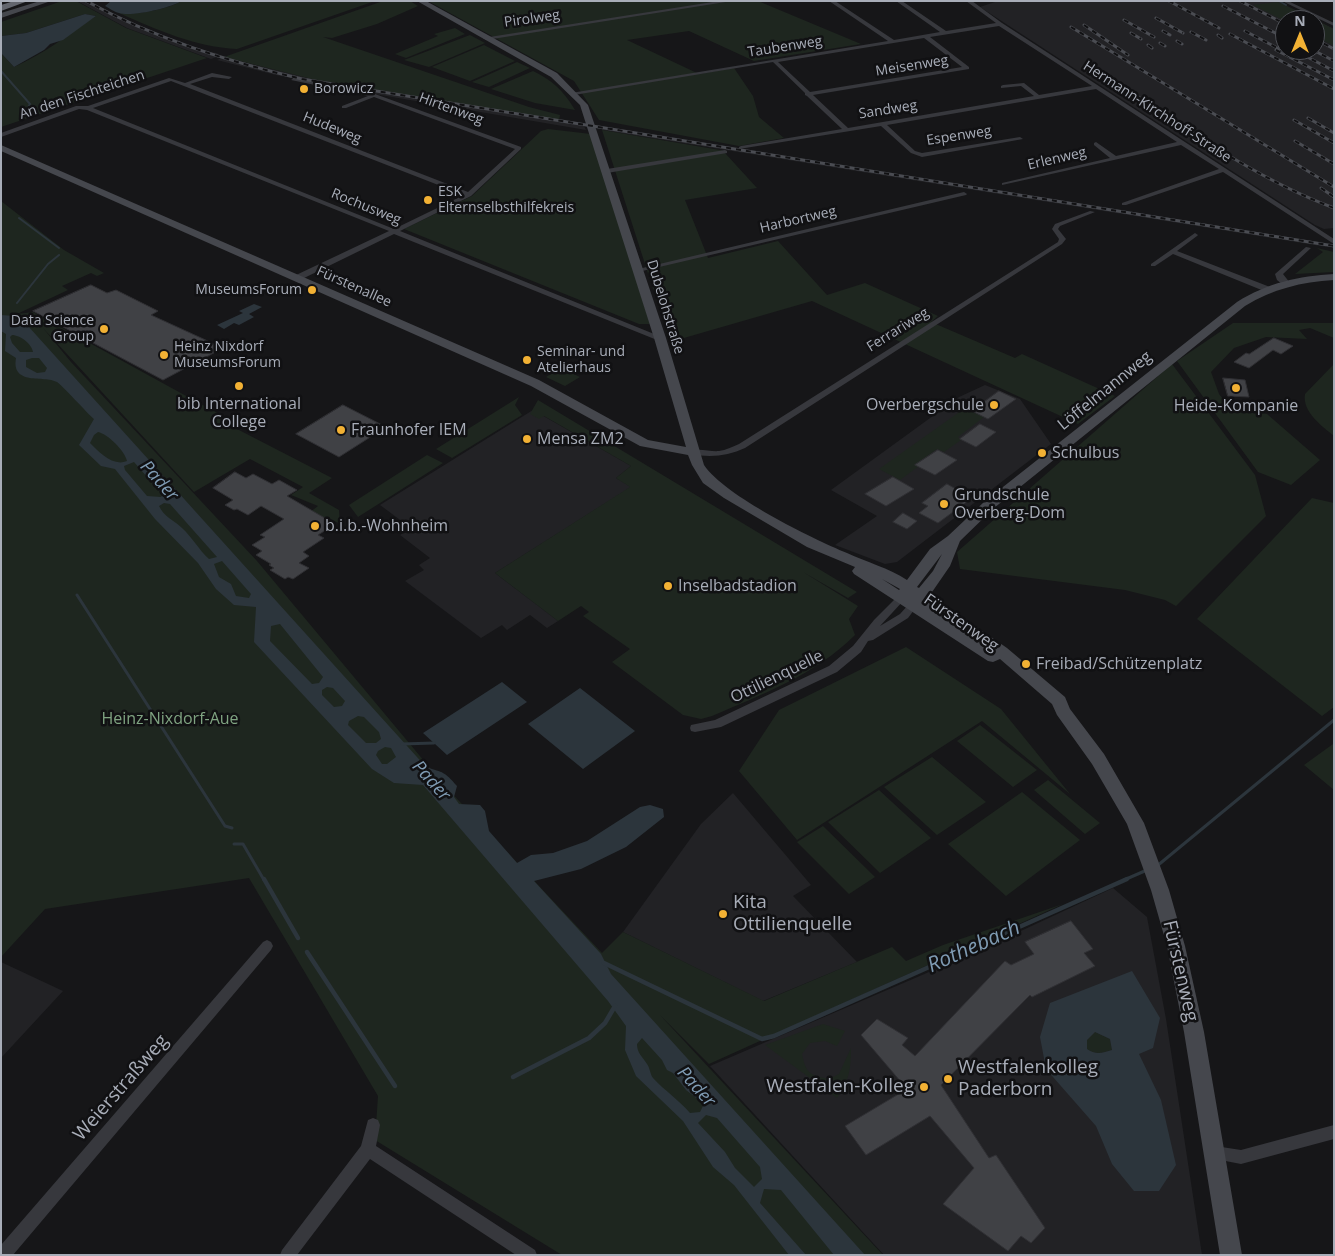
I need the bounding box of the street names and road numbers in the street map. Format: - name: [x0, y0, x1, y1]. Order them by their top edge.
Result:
- street label: Pirolweg: [503, 7, 561, 31]
- street label: Taubenweg: [746, 33, 824, 61]
- street label: Meisenweg: [874, 52, 950, 80]
- street label: Hermann-Kirchhoff-Straße: [1080, 58, 1234, 166]
- street label: An den Fischteichen: [17, 67, 147, 123]
- street label: Hirtenweg: [416, 90, 486, 128]
- street label: Sandweg: [858, 97, 918, 123]
- street label: Hudeweg: [300, 109, 364, 147]
- street label: Espenweg: [925, 123, 993, 149]
- street label: Erlenweg: [1026, 144, 1088, 174]
- street label: Rochusweg: [329, 185, 403, 229]
- street label: Harbortweg: [758, 203, 838, 237]
- street label: Dubelohstraße: [643, 258, 687, 356]
- street label: Fürstenallee: [314, 263, 394, 311]
- street label: Ferrariweg: [864, 304, 932, 356]
- street label: Löffelmannweg: [1054, 347, 1156, 435]
- street label: Fürstenweg: [920, 590, 1002, 656]
- street label: Ottilienquelle: [728, 646, 826, 708]
- street label: Fürstenweg: [1157, 918, 1203, 1024]
- street label: Weierstraßweg: [69, 1030, 173, 1146]

